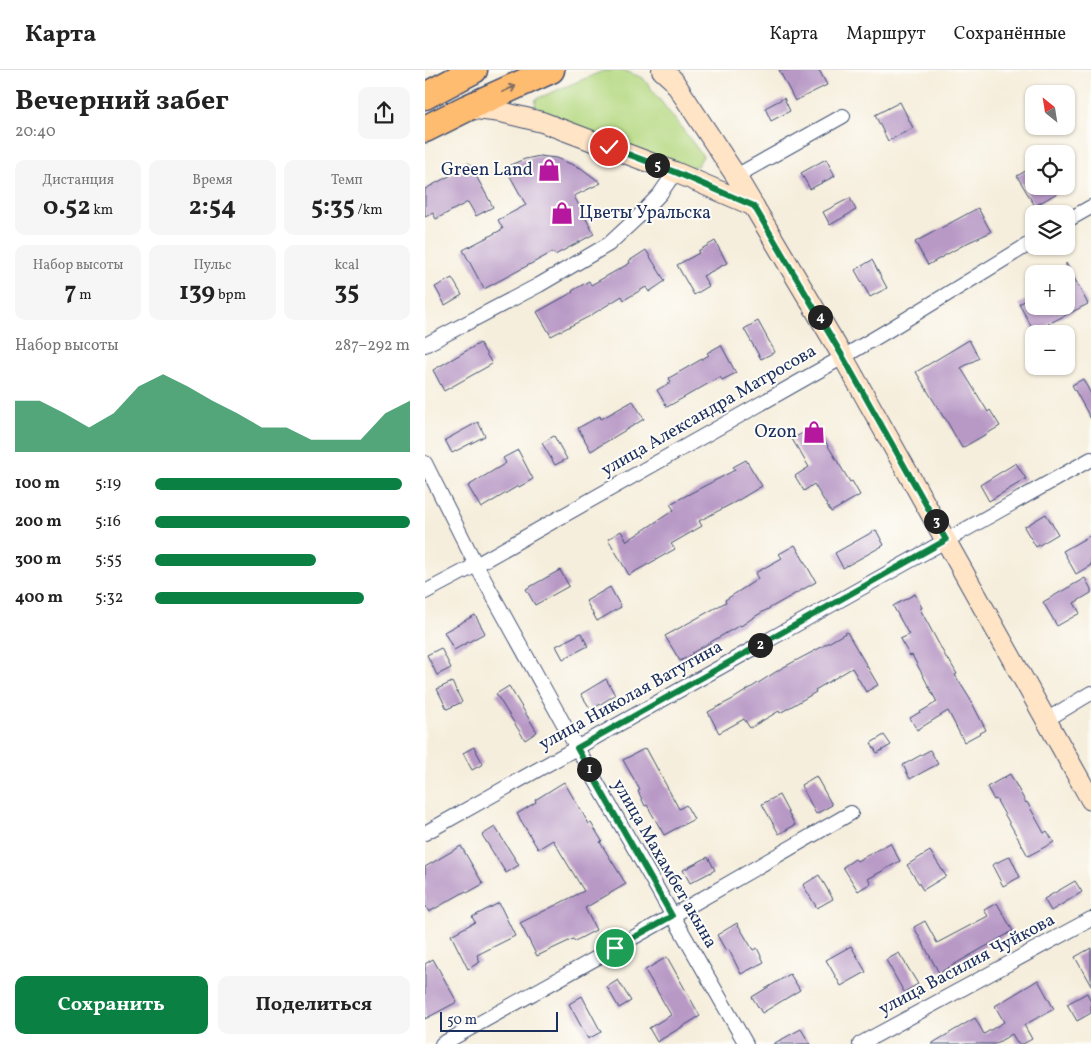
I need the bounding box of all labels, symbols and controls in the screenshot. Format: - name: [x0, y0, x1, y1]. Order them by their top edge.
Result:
- text: Карта: [25, 18, 96, 52]
- text: Карта: [769, 22, 818, 47]
- text: Маршрут: [846, 22, 926, 47]
- text: Сохранённые: [954, 22, 1066, 47]
- text: Вечерний забег: [15, 82, 229, 121]
- one-way arrow: [501, 84, 516, 93]
- north arrow: [1025, 85, 1075, 135]
- map controls: [1025, 85, 1075, 375]
- button: share: [358, 87, 410, 139]
- text: 20:40: [15, 121, 56, 143]
- pin: [588, 126, 630, 168]
- icon: check: [595, 133, 623, 161]
- button: locate: [1025, 145, 1075, 195]
- pin: 5: [645, 152, 669, 178]
- text: 5: [654, 156, 661, 175]
- shop icon: Green Land: [536, 157, 562, 183]
- place label: Green Land: [441, 158, 533, 183]
- text: Дистанция: [42, 171, 114, 190]
- text: Время: [192, 171, 233, 190]
- text: Темп: [331, 171, 363, 190]
- text: 0.52: [43, 190, 90, 225]
- text: 2:54: [189, 190, 236, 225]
- text: 5:35: [311, 190, 355, 225]
- shop icon: Цветы Уральска: [549, 200, 575, 226]
- text: km: [90, 201, 113, 220]
- text: /km: [355, 201, 383, 220]
- place label: Цветы Уральска: [579, 201, 711, 226]
- button: layers: [1025, 205, 1075, 255]
- text: Набор высоты: [33, 256, 124, 275]
- text: Пульс: [194, 256, 231, 275]
- text: kcal: [334, 256, 359, 275]
- button: +: [1025, 265, 1075, 315]
- text: 7: [65, 275, 77, 310]
- text: 139: [179, 275, 215, 310]
- text: 35: [334, 275, 359, 310]
- text: m: [77, 286, 92, 305]
- text: bpm: [215, 286, 246, 305]
- pin: 4: [807, 304, 833, 330]
- text: 4: [816, 308, 825, 327]
- button: −: [1025, 325, 1075, 375]
- text: Набор высоты: [15, 335, 119, 357]
- text: 287–292 m: [334, 335, 410, 357]
- street label: улица Александра Матросова: [597, 339, 821, 483]
- shop icon: Ozon: [801, 419, 827, 445]
- place label: Ozon: [755, 420, 797, 445]
- text: 100 m: [15, 473, 60, 495]
- text: 5:19: [95, 473, 121, 495]
- pin: 3: [923, 508, 949, 534]
- text: 200 m: [15, 511, 62, 533]
- text: 5:16: [95, 511, 121, 533]
- text: 3: [933, 512, 940, 531]
- text: 300 m: [15, 549, 61, 571]
- text: 5:55: [95, 549, 122, 571]
- text: 400 m: [15, 587, 63, 609]
- text: 5:32: [95, 587, 123, 609]
- pin: 2: [747, 632, 773, 658]
- street label: улица Николая Ватутина: [534, 635, 728, 757]
- text: 2: [757, 636, 764, 655]
- pin: 1: [577, 756, 601, 782]
- text: 1: [587, 760, 592, 779]
- street label: улица Махамбет акына: [605, 775, 723, 953]
- street label: улица Василия Чуйкова: [874, 908, 1060, 1022]
- pin: [594, 927, 636, 969]
- icon: arrive: [601, 934, 629, 962]
- button: Сохранить: [15, 976, 208, 1034]
- button: Поделиться: [218, 976, 410, 1034]
- scale bar: [440, 1009, 557, 1032]
- text: 50 m: [447, 1011, 477, 1030]

